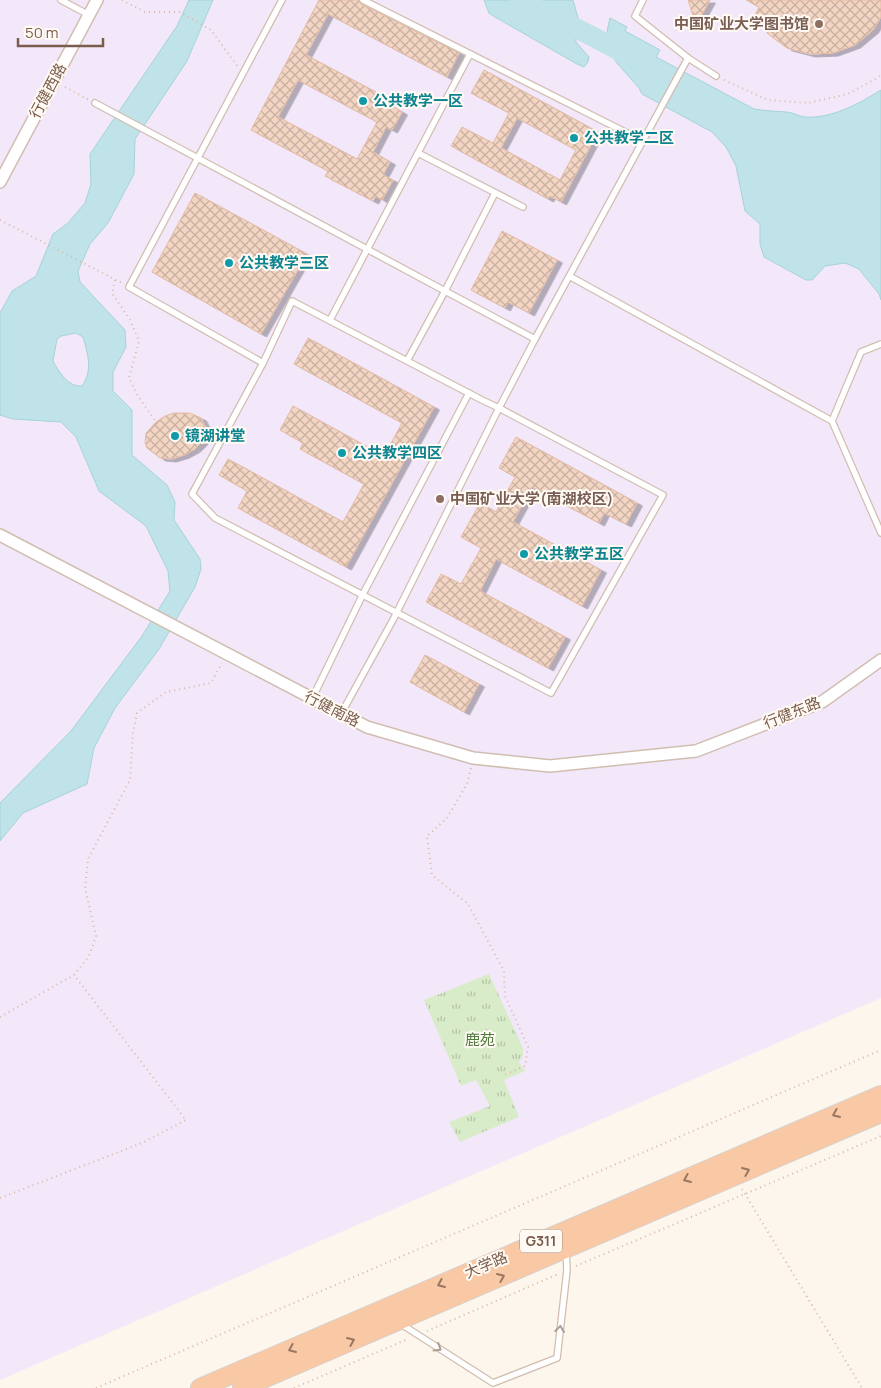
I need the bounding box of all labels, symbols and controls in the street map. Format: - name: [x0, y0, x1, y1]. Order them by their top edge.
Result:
- place label: 中国矿业大学图书馆: [674, 13, 809, 34]
- scale bar: [18, 15, 102, 47]
- marker: 中国矿业大学图书馆: [813, 18, 825, 30]
- text: 50 m: [25, 22, 59, 43]
- street label: 行健西路: [24, 59, 71, 122]
- place label: 公共教学一区: [373, 90, 463, 111]
- marker: 公共教学一区: [357, 95, 369, 107]
- place label: 公共教学二区: [584, 127, 674, 148]
- marker: 公共教学二区: [568, 132, 580, 144]
- place label: 公共教学三区: [239, 252, 329, 273]
- marker: 公共教学三区: [223, 257, 235, 269]
- place label: 镜湖讲堂: [185, 425, 245, 446]
- marker: 镜湖讲堂: [169, 430, 181, 442]
- place label: 公共教学四区: [352, 442, 442, 463]
- marker: 公共教学四区: [336, 447, 348, 459]
- place label: 中国矿业大学(南湖校区): [450, 488, 614, 509]
- marker: 中国矿业大学(南湖校区): [434, 493, 446, 505]
- place label: 公共教学五区: [534, 543, 624, 564]
- marker: 公共教学五区: [518, 548, 530, 560]
- street label: 行健南路: [301, 686, 364, 732]
- street label: 行健东路: [760, 692, 824, 734]
- park label: 鹿苑: [465, 1029, 495, 1050]
- one-way arrow: [832, 1108, 841, 1119]
- one-way arrow: [741, 1167, 750, 1178]
- one-way arrow: [683, 1172, 692, 1183]
- road number: G311: [520, 1230, 562, 1252]
- street label: 大学路: [461, 1246, 511, 1283]
- one-way arrow: [496, 1272, 505, 1283]
- one-way arrow: [437, 1278, 446, 1289]
- one-way arrow: [554, 1325, 565, 1333]
- one-way arrow: [346, 1337, 355, 1347]
- one-way arrow: [288, 1342, 297, 1353]
- one-way arrow: [433, 1342, 442, 1352]

